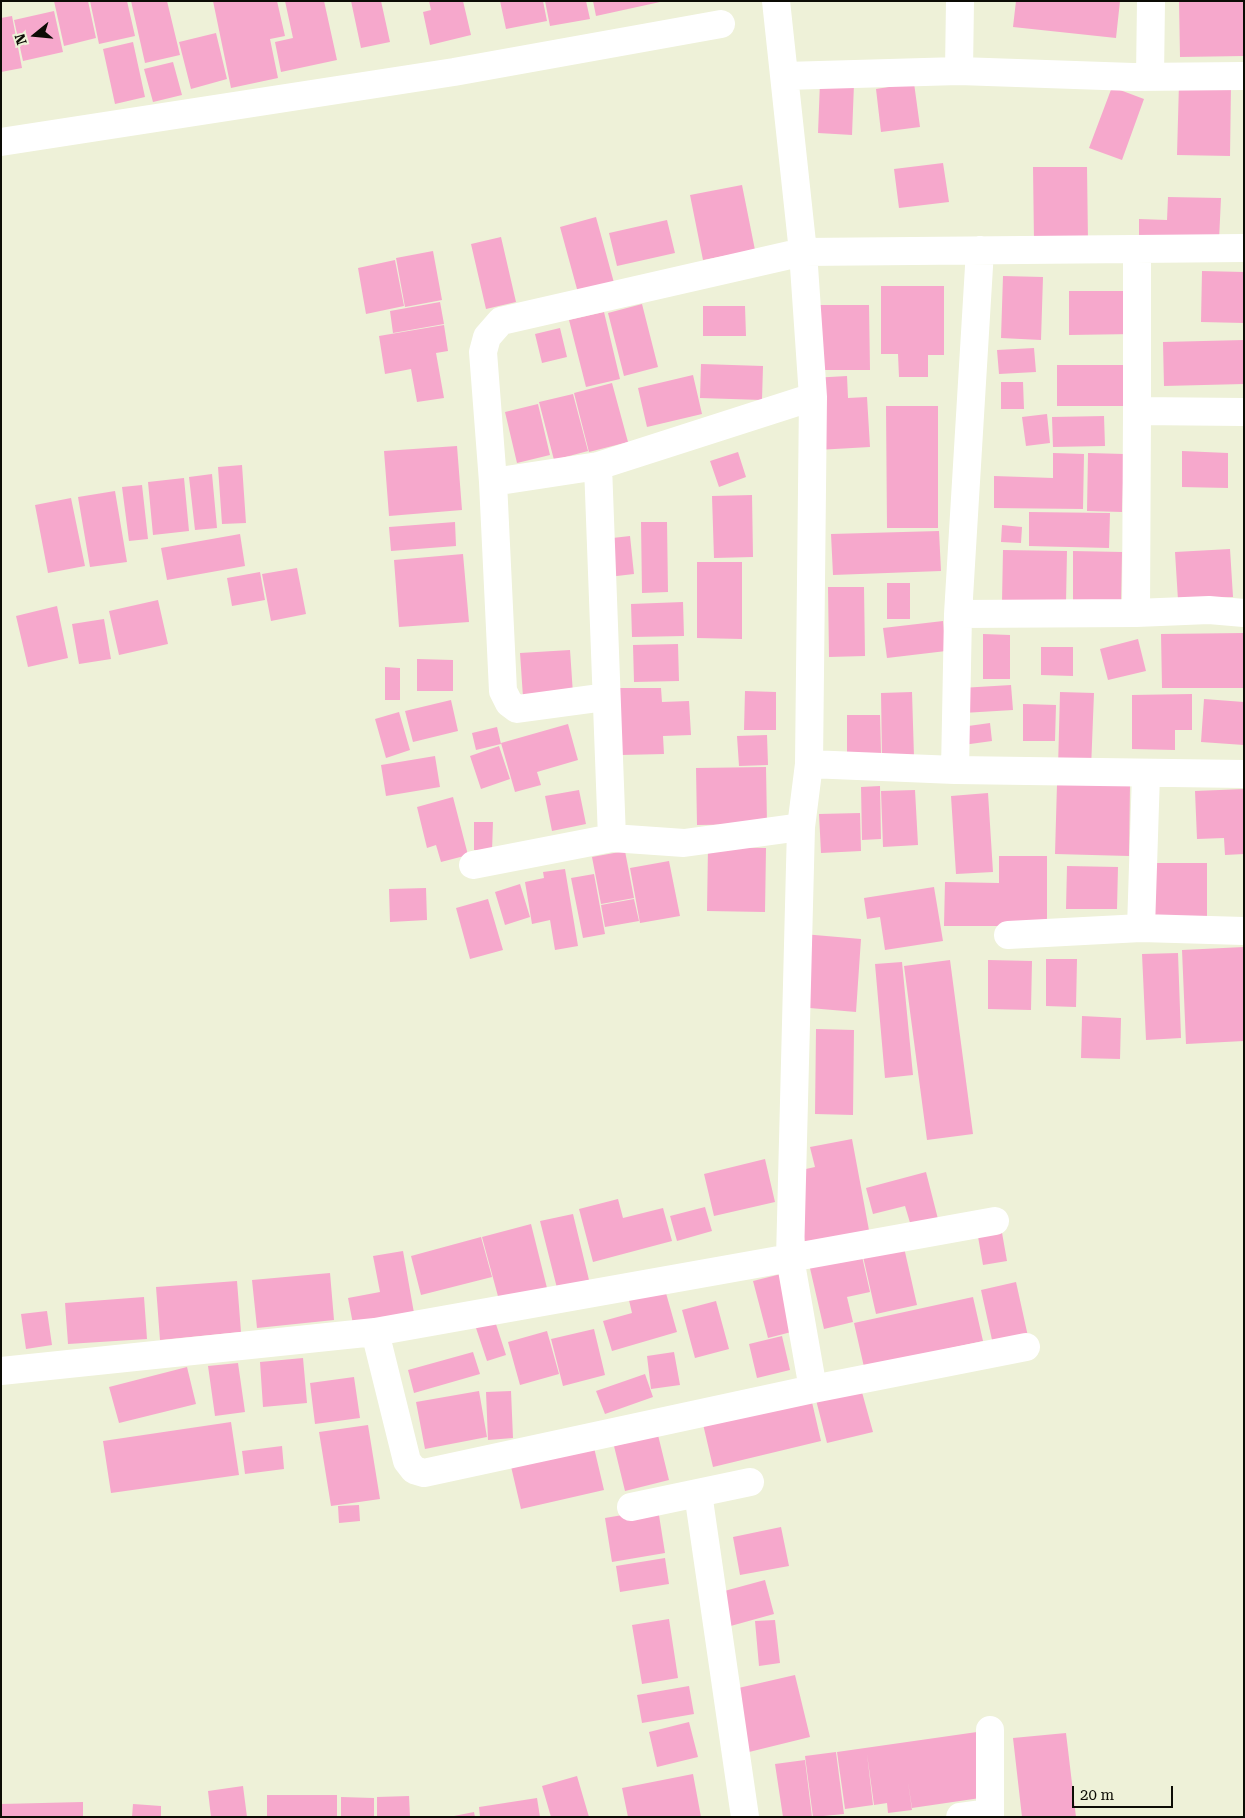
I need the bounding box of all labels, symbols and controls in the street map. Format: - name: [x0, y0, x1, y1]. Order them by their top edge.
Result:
- north arrow: [10, 10, 60, 60]
- text: N: [11, 32, 30, 47]
- scale bar: [1075, 1776, 1176, 1808]
- text: 20 m: [1080, 1786, 1114, 1804]

